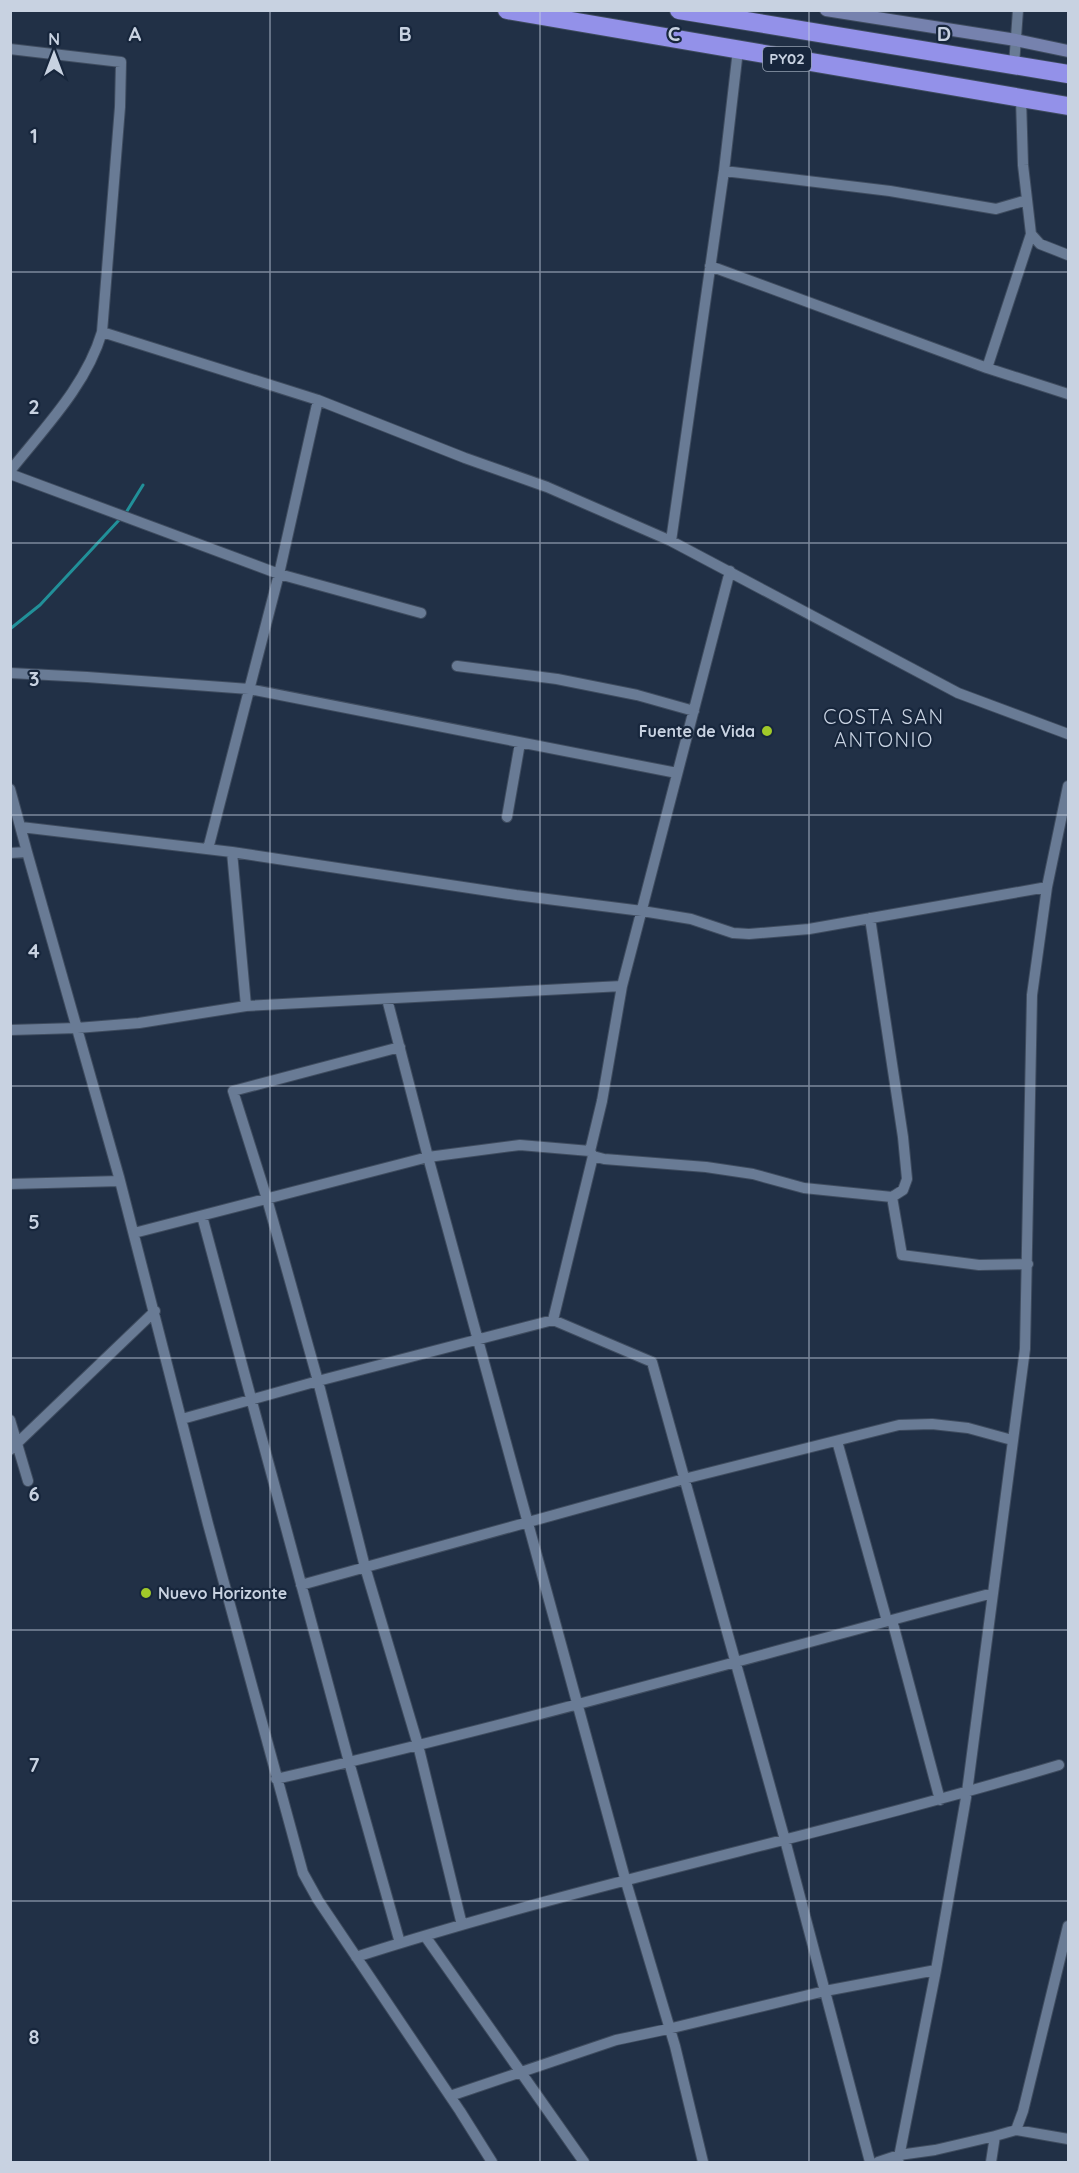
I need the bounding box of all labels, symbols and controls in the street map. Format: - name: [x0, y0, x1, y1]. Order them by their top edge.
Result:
- text: A: [129, 21, 142, 46]
- text: B: [398, 21, 412, 46]
- text: C: [668, 21, 681, 46]
- text: D: [937, 21, 951, 46]
- north arrow: [24, 24, 84, 84]
- text: N: [48, 29, 60, 49]
- road number: PY02: [763, 47, 811, 71]
- text: 1: [30, 123, 38, 148]
- text: 2: [28, 394, 40, 419]
- text: 3: [29, 666, 39, 691]
- district label: COSTA SAN ANTONIO: [823, 704, 945, 752]
- place label: Fuente de Vida: [639, 721, 755, 741]
- marker: Fuente de Vida: [760, 724, 774, 738]
- text: 4: [28, 938, 40, 963]
- text: 5: [28, 1209, 40, 1234]
- text: 6: [28, 1481, 40, 1506]
- place label: Nuevo Horizonte: [158, 1583, 287, 1603]
- marker: Nuevo Horizonte: [139, 1586, 153, 1600]
- text: 7: [29, 1752, 40, 1777]
- text: 8: [29, 2024, 40, 2049]

